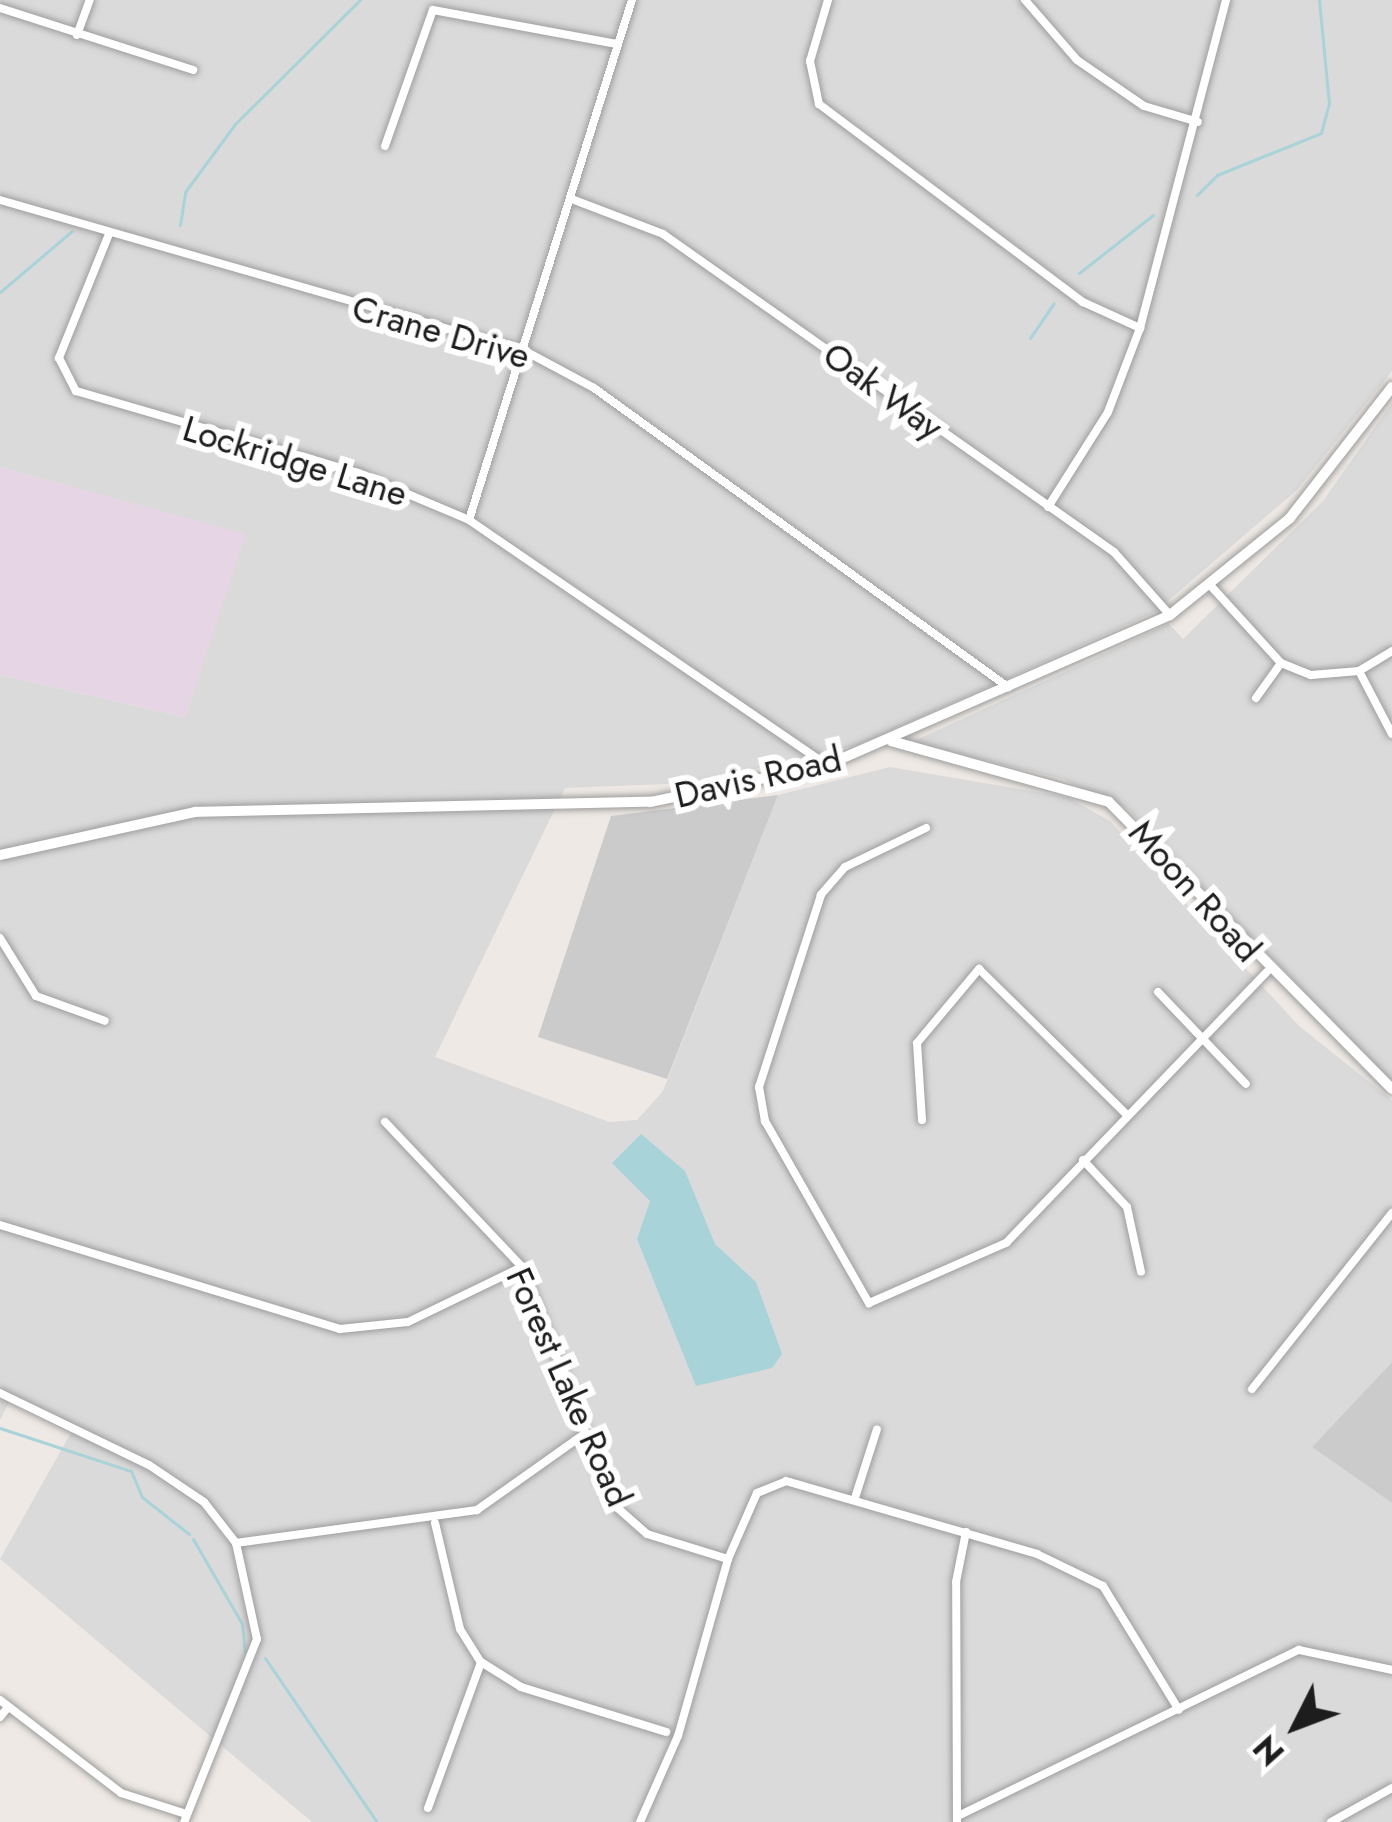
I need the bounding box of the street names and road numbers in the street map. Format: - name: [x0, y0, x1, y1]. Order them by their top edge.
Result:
- street label: Crane Drive: [347, 286, 535, 378]
- street label: Oak Way: [815, 333, 951, 449]
- street label: Lockridge Lane: [178, 406, 412, 516]
- street label: Davis Road: [670, 737, 846, 817]
- street label: Moon Road: [1120, 811, 1270, 971]
- street label: Forest Lake Road: [497, 1261, 641, 1513]

